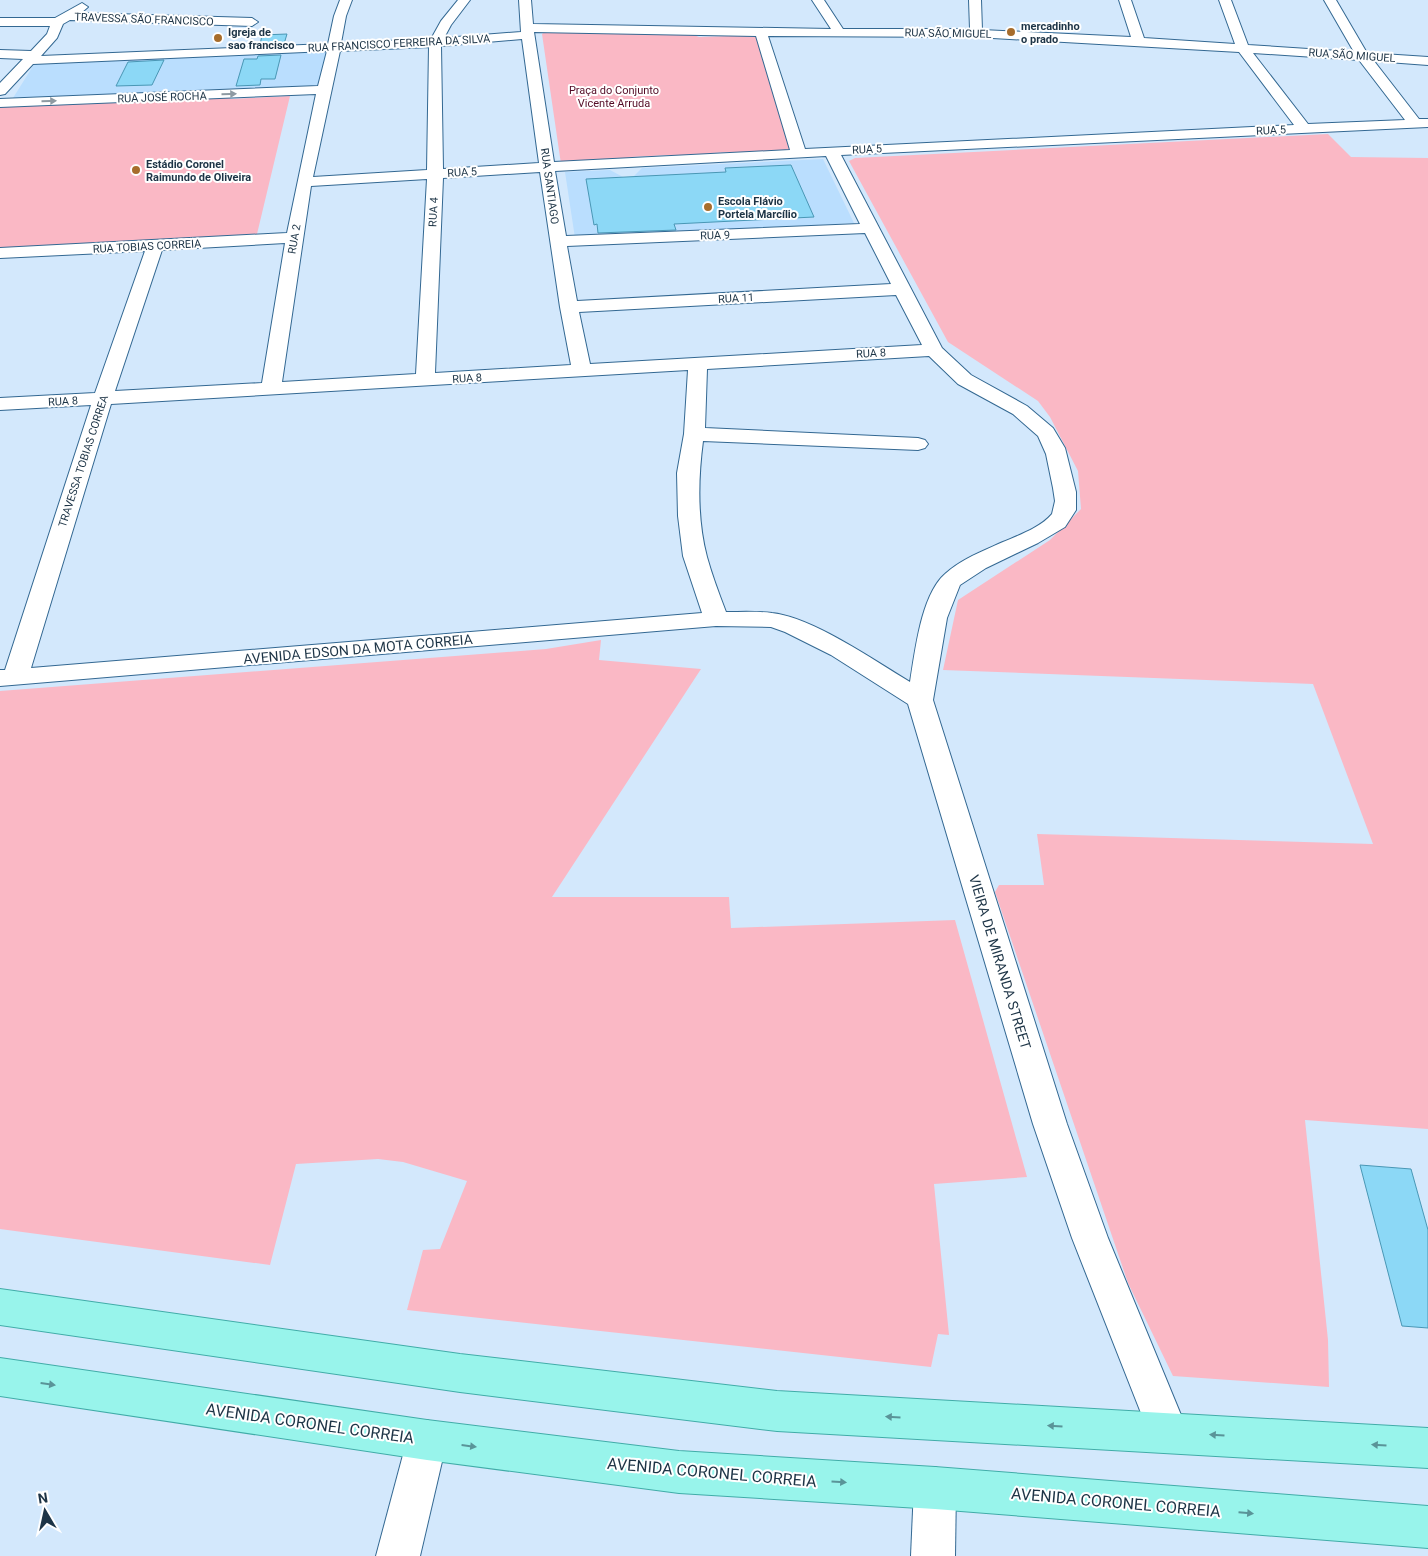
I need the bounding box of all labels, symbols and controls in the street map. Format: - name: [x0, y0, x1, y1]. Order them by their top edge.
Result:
- street label: TRAVESSA SÃO FRANCISCO: [74, 11, 214, 28]
- place label: mercadinho o prado: [1021, 20, 1080, 46]
- place label: Igreja de sao francisco: [228, 26, 295, 52]
- street label: RUA SÃO MIGUEL: [904, 26, 992, 41]
- marker: mercadinho o prado: [1005, 26, 1017, 38]
- marker: Igreja de sao francisco: [212, 32, 224, 44]
- street label: RUA FRANCISCO FERREIRA DA SILVA: [307, 32, 491, 55]
- street label: RUA SÃO MIGUEL: [1308, 46, 1396, 65]
- park label: Praça do Conjunto Vicente Arruda: [569, 84, 659, 110]
- street label: RUA JOSÉ ROCHA: [117, 89, 208, 106]
- one-way arrow: [221, 90, 237, 98]
- one-way arrow: [41, 97, 57, 105]
- street label: RUA 5: [1256, 123, 1286, 138]
- street label: RUA 5: [852, 142, 882, 157]
- street label: RUA SANTIAGO: [538, 147, 561, 225]
- place label: Estádio Coronel Raimundo de Oliveira: [146, 158, 251, 184]
- marker: Estádio Coronel Raimundo de Oliveira: [130, 164, 142, 176]
- street label: RUA 5: [447, 165, 477, 180]
- place label: Escola Flávio Portela Marcílio: [718, 195, 797, 221]
- street label: RUA 4: [426, 197, 441, 227]
- marker: Escola Flávio Portela Marcílio: [702, 201, 714, 213]
- street label: RUA 2: [285, 223, 303, 255]
- street label: RUA 9: [700, 228, 730, 243]
- street label: RUA TOBIAS CORREIA: [92, 237, 202, 256]
- street label: RUA 11: [718, 291, 754, 306]
- street label: RUA 8: [856, 346, 886, 361]
- street label: RUA 8: [452, 371, 482, 386]
- street label: TRAVESSA TOBIAS CORREA: [56, 393, 111, 529]
- street label: RUA 8: [48, 394, 78, 409]
- street label: AVENIDA EDSON DA MOTA CORREIA: [243, 631, 473, 667]
- street label: VIEIRA DE MIRANDA STREET: [966, 873, 1034, 1052]
- one-way arrow: [41, 1380, 57, 1388]
- street label: AVENIDA CORONEL CORREIA: [205, 1399, 416, 1448]
- one-way arrow: [884, 1413, 900, 1421]
- one-way arrow: [1047, 1421, 1063, 1429]
- one-way arrow: [1209, 1430, 1225, 1438]
- one-way arrow: [1371, 1441, 1387, 1449]
- one-way arrow: [461, 1442, 477, 1450]
- street label: AVENIDA CORONEL CORREIA: [606, 1454, 818, 1491]
- one-way arrow: [832, 1479, 848, 1487]
- street label: AVENIDA CORONEL CORREIA: [1010, 1484, 1222, 1521]
- north arrow: [20, 1486, 70, 1536]
- text: N: [37, 1489, 49, 1507]
- one-way arrow: [1238, 1509, 1254, 1517]

